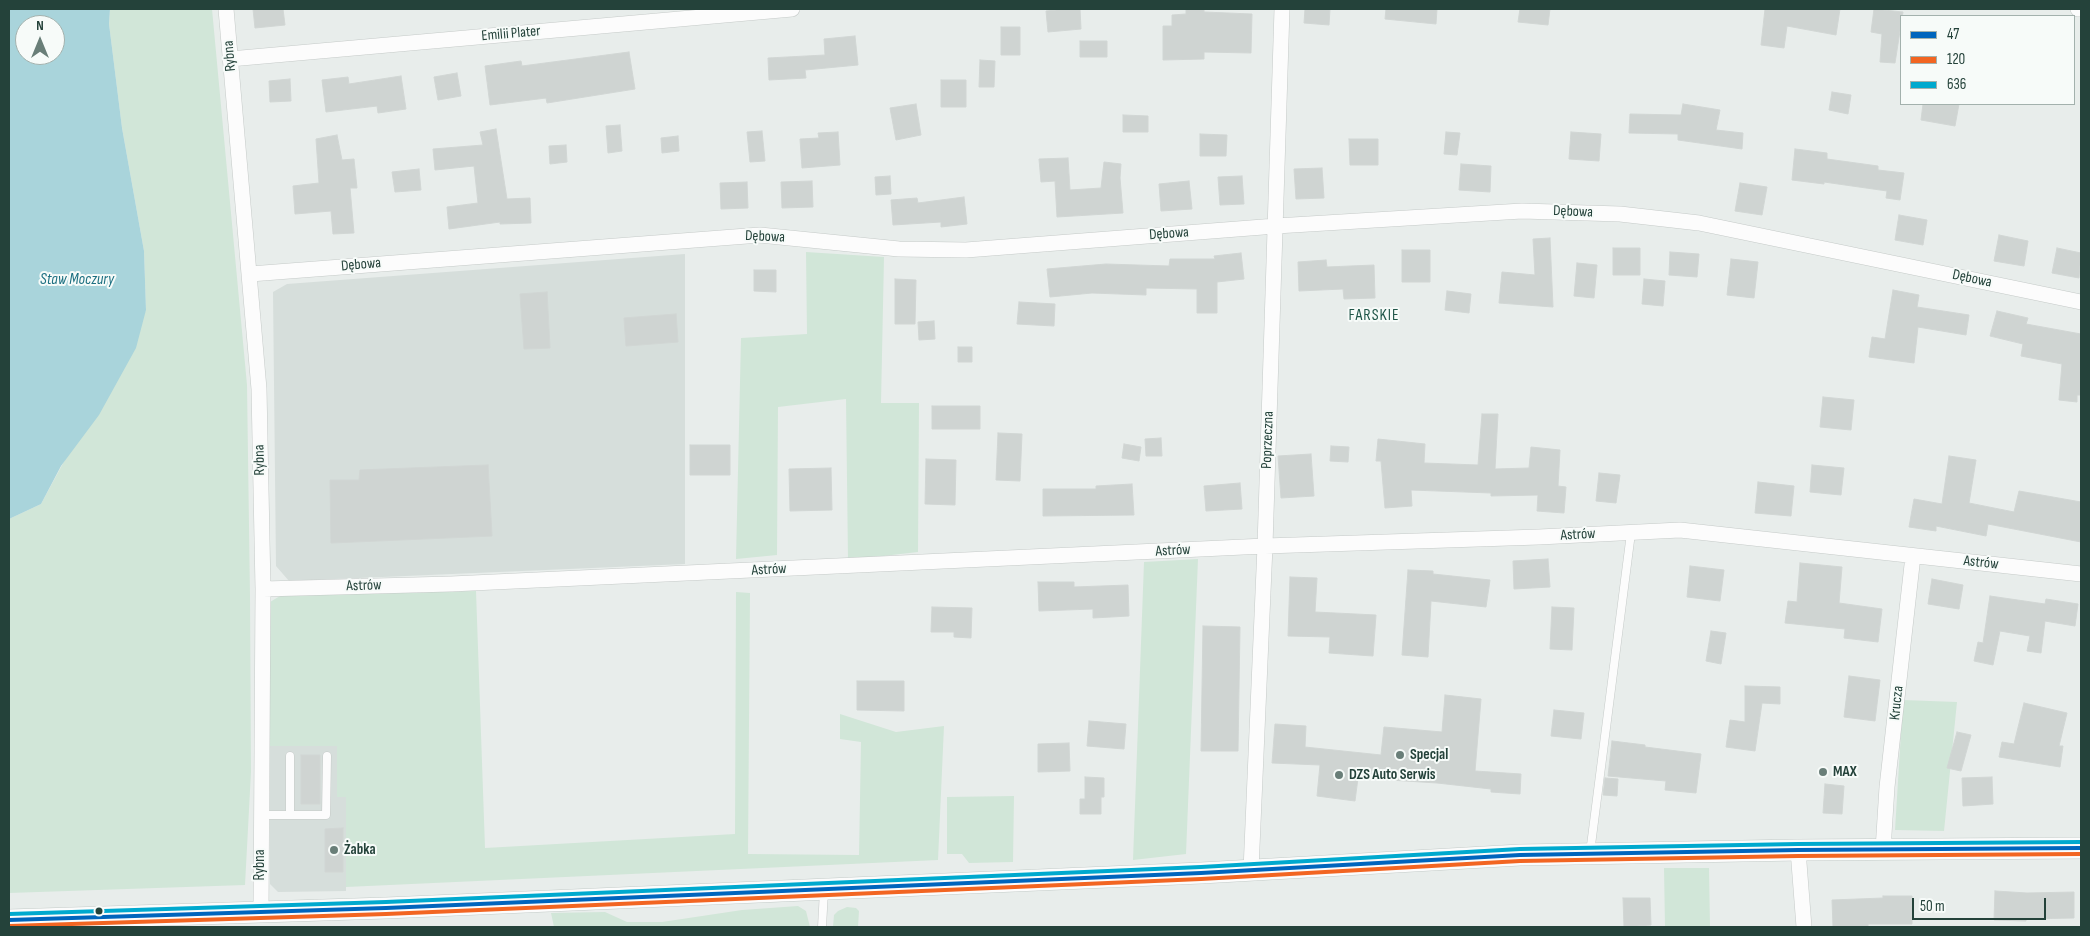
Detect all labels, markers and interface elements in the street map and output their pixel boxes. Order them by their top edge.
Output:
north arrow [15,15,65,65]
legend [1900,15,2075,105]
text: N [36,17,44,34]
street label: Emilii Plater [481,22,541,46]
text: 47 [1947,25,1959,44]
street label: Rybna [220,40,240,72]
text: 120 [1947,50,1965,69]
text: 636 [1947,75,1966,94]
street label: Dębowa [1553,202,1593,222]
street label: Dębowa [1149,224,1189,244]
street label: Dębowa [745,227,785,247]
street label: Dębowa [340,254,382,276]
street label: Dębowa [1951,266,1993,292]
water label: Staw Moczury [40,270,114,290]
district label: FARSKIE [1348,306,1400,326]
street label: Poprzeczna [1258,411,1278,469]
street label: Rybna [251,444,269,476]
street label: Astrów [1560,525,1596,545]
street label: Astrów [1155,541,1191,561]
street label: Astrów [1963,552,1999,574]
street label: Astrów [751,560,787,580]
street label: Astrów [346,576,382,596]
street label: Krucza [1886,685,1908,721]
place label: Specjal [1410,746,1448,764]
marker: Specjal [1394,749,1406,761]
place label: MAX [1833,763,1857,781]
place label: DZS Auto Serwis [1349,766,1436,784]
marker: MAX [1817,766,1829,778]
marker: DZS Auto Serwis [1333,769,1345,781]
place label: Żabka [344,841,376,859]
marker: Żabka [328,844,340,856]
street label: Rybna [251,850,269,880]
scale bar [1915,888,2049,920]
text: 50 m [1920,897,1945,916]
unlabelled marker [94,906,104,916]

